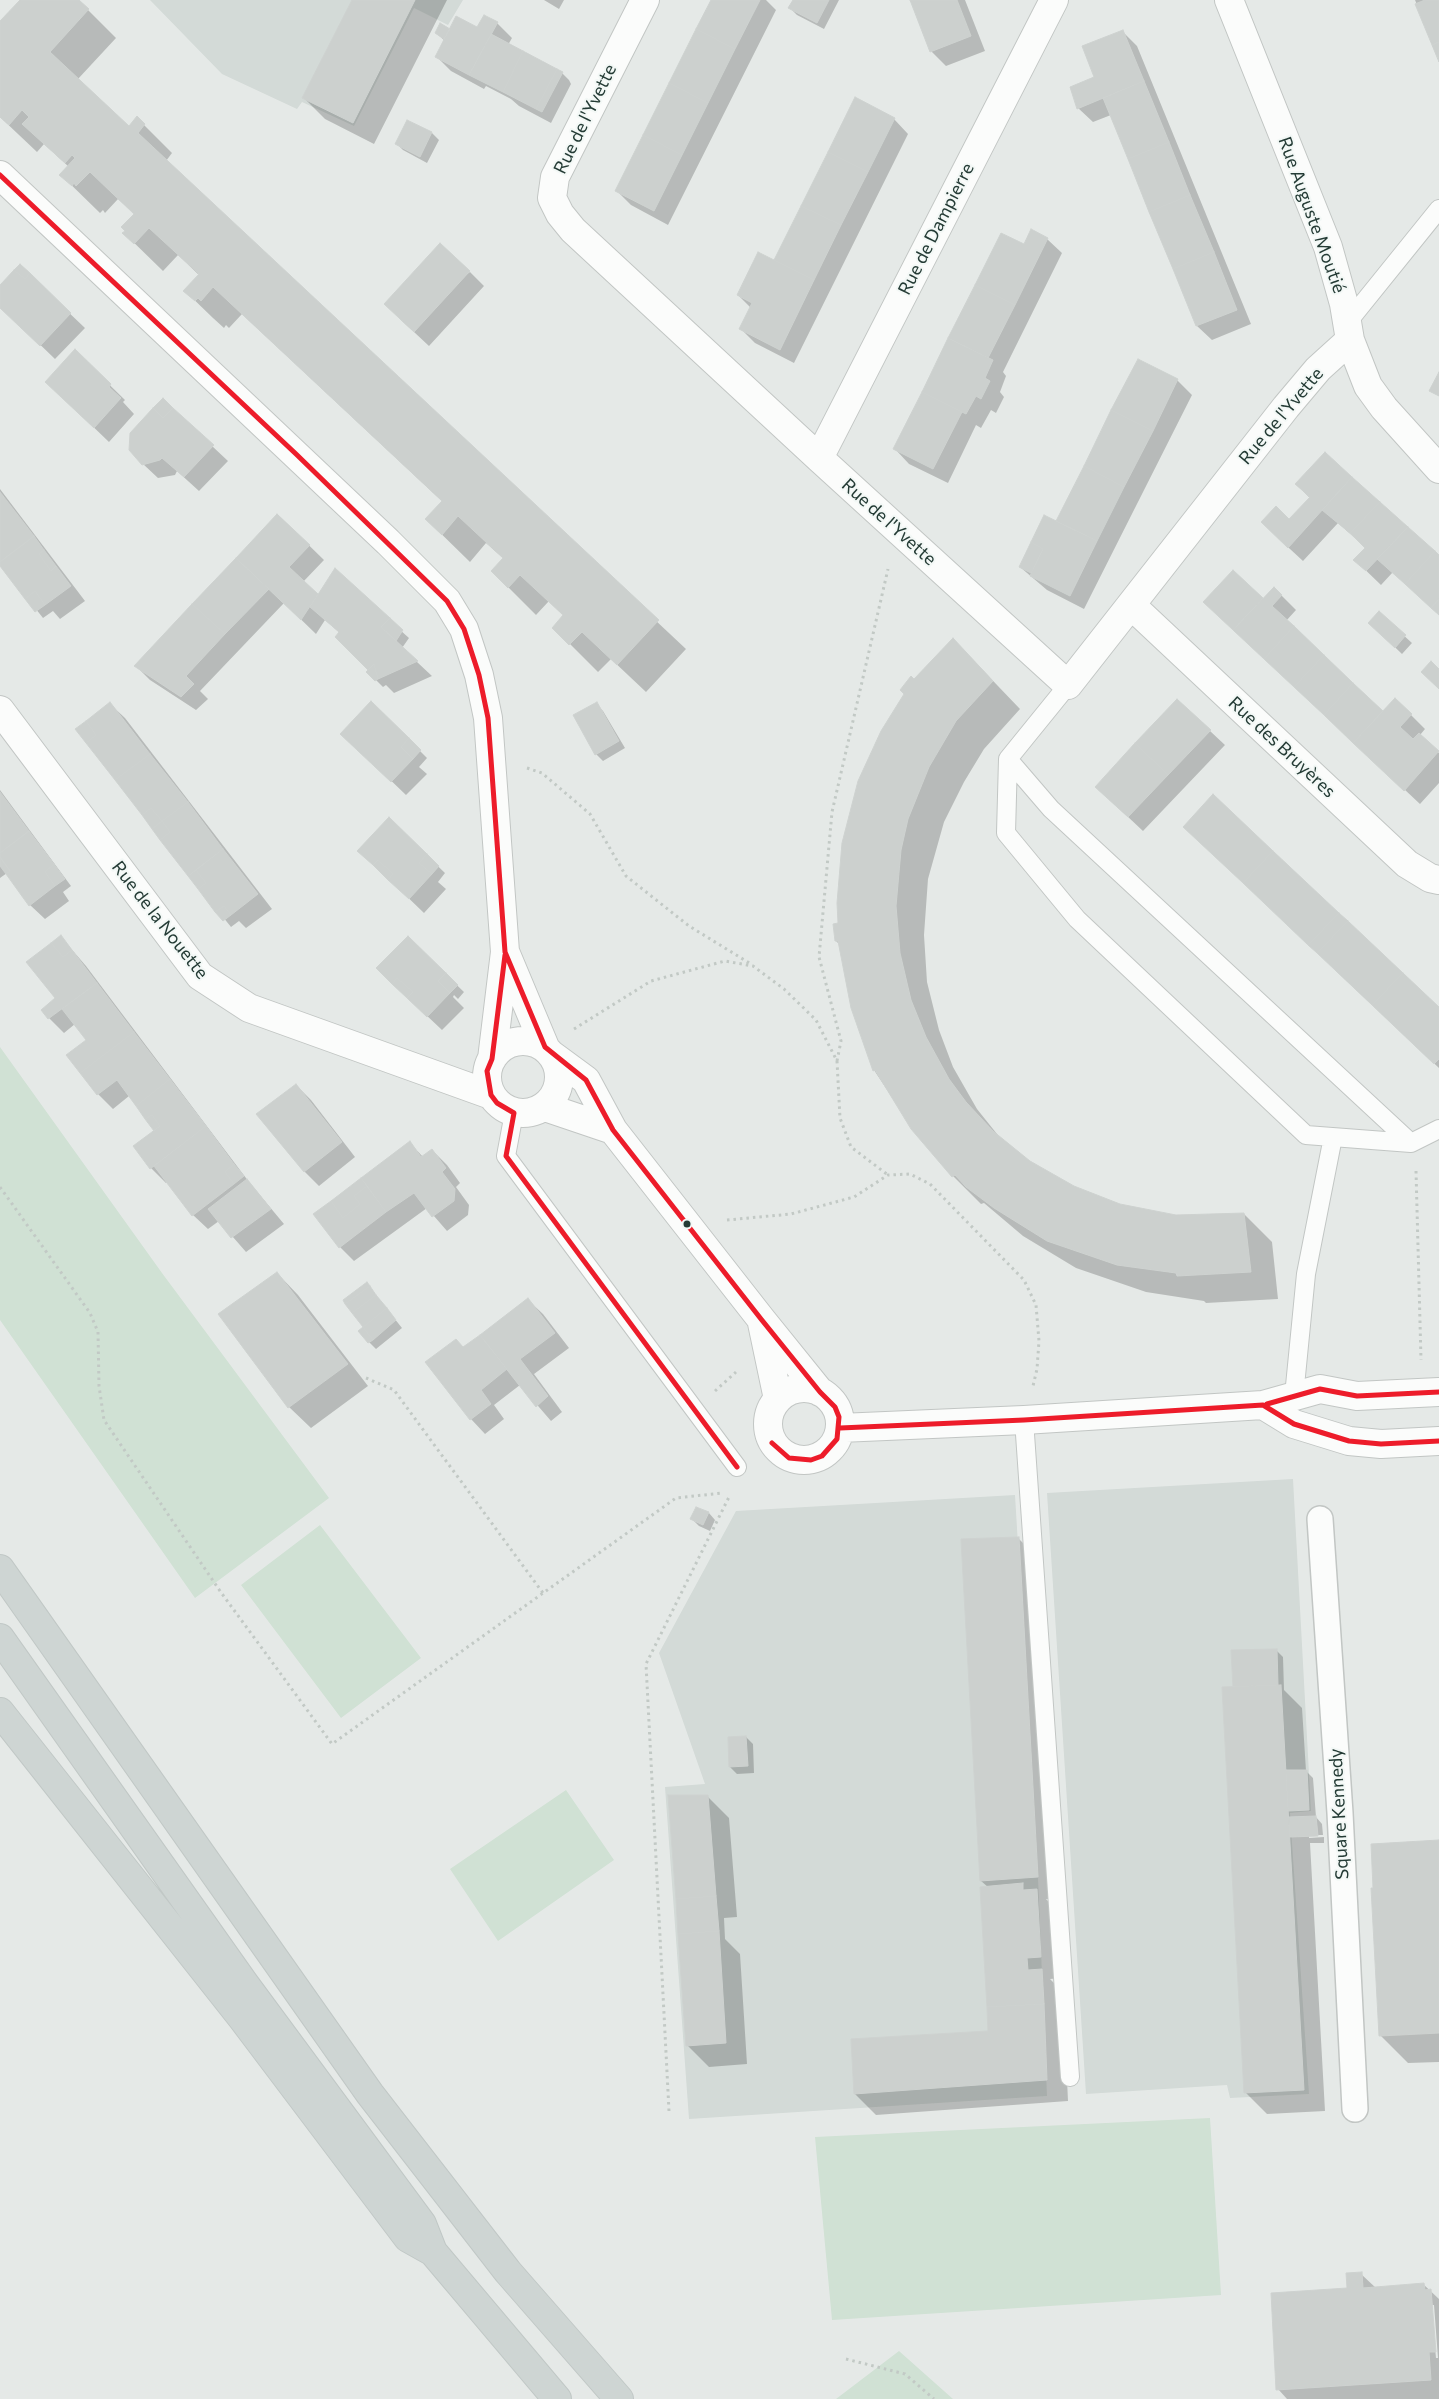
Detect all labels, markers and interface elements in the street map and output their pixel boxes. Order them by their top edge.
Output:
street label: Rue de l'Yvette [549,61,621,177]
street label: Rue Auguste Moutié [1274,134,1350,296]
street label: Rue de Dampierre [893,159,979,299]
street label: Rue de l'Yvette [1234,363,1328,469]
street label: Rue de l'Yvette [837,474,941,570]
street label: Rue des Bruyères [1224,692,1340,802]
street label: Rue de la Nouette [107,857,213,983]
unlabelled marker [682,1219,692,1229]
street label: Square Kennedy [1325,1748,1353,1880]

